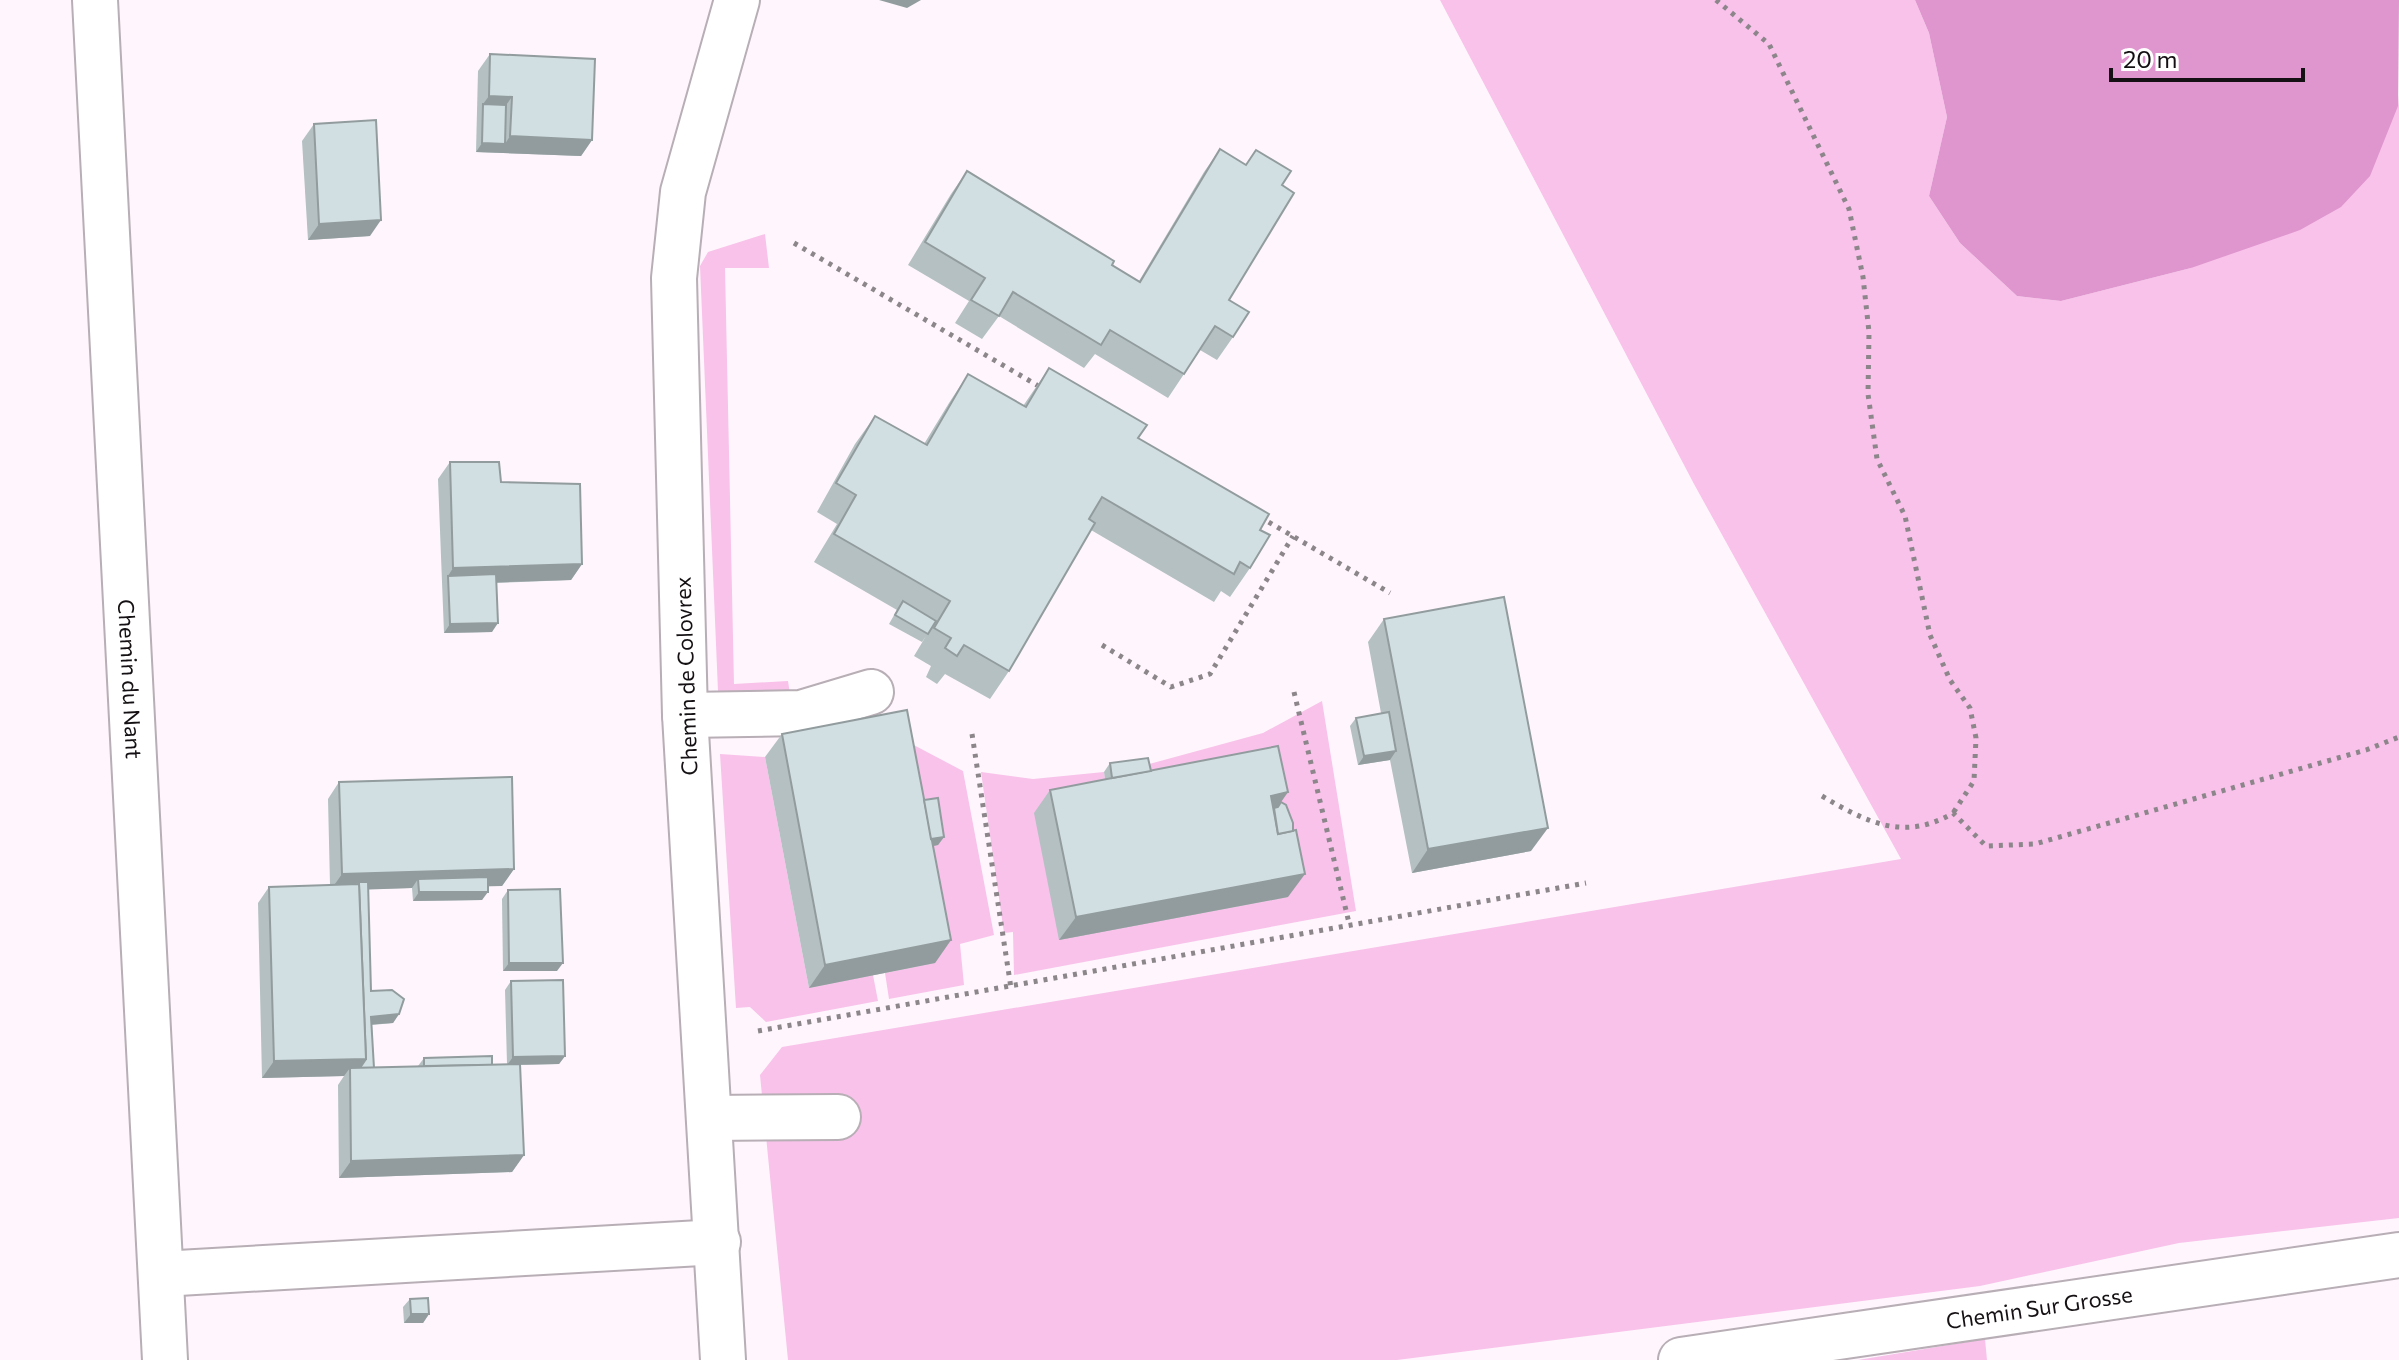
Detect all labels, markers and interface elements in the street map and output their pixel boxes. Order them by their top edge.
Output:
scale bar [2111,32,2303,82]
text: 20 m [2123,44,2177,73]
street label: Chemin de Colovrex [669,576,702,776]
street label: Chemin du Nant [113,599,148,760]
street label: Chemin Sur Grosse [1944,1280,2134,1334]

